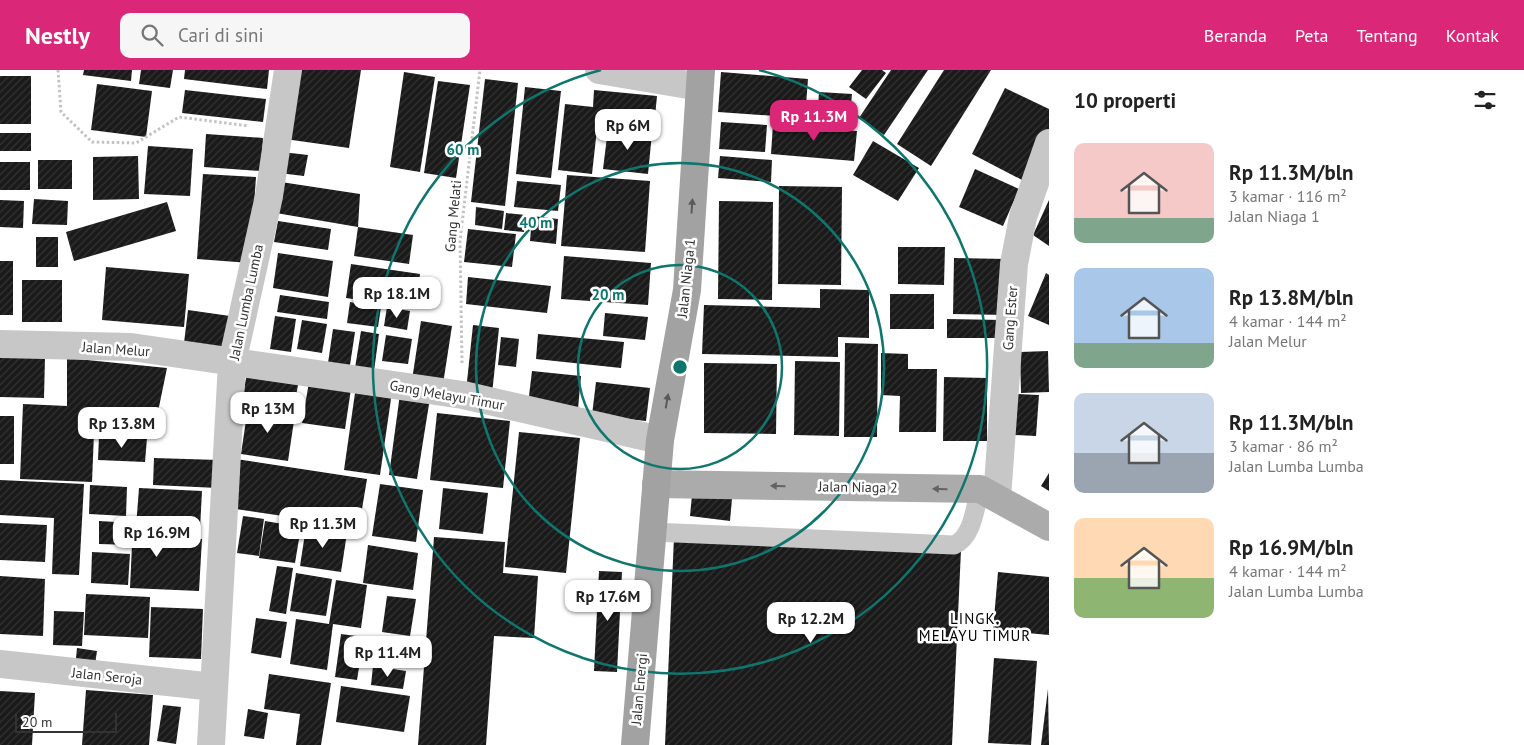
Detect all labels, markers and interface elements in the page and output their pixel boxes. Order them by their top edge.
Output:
search box [120,13,470,58]
text: Nestly [25,20,90,51]
icon: search [138,21,166,49]
text: Cari di sini [178,23,264,47]
text: Beranda [1204,24,1267,47]
text: Peta [1295,24,1329,47]
text: Tentang [1357,24,1418,47]
text: Kontak [1446,24,1499,47]
icon: filters [1471,86,1499,114]
text: 10 properti [1074,87,1176,114]
pin: Rp 11.3M [762,100,866,142]
text: Rp 11.3M [781,106,847,126]
pin: Rp 6M [593,108,663,151]
text: Rp 6M [606,115,650,135]
text: 60 m [447,140,479,159]
text: Rp 11.3M/bln [1229,159,1353,186]
icon: home [1114,163,1174,223]
street label: Gang Melati [441,179,465,253]
text: 3 kamar · 116 m² [1229,186,1347,206]
one-way arrow [689,197,697,213]
text: Jalan Niaga 1 [1229,206,1320,226]
text: 40 m [520,213,552,232]
street label: Jalan Niaga 1 [673,238,699,319]
street label: Jalan Lumba Lumba [225,242,267,363]
pin: Rp 18.1M [345,276,449,319]
text: Rp 18.1M [364,283,430,303]
text: Rp 13.8M/bln [1229,284,1353,311]
text: 20 m [592,285,624,304]
street label: Gang Ester [999,285,1021,351]
icon: home [1114,288,1174,348]
text: 4 kamar · 144 m² [1229,311,1347,331]
text: Jalan Melur [1229,331,1307,351]
street label: Jalan Melur [80,338,151,360]
centre of rings [671,358,689,376]
street label: Gang Melayu Timur [388,376,506,414]
pin: Rp 13M [227,392,309,434]
one-way arrow [664,393,672,409]
text: Rp 13M [241,398,295,418]
pin: Rp 13.8M [70,406,174,449]
text: Rp 11.3M/bln [1229,409,1353,436]
text: Rp 13.8M [89,413,155,433]
icon: home [1114,413,1174,473]
text: 3 kamar · 86 m² [1229,436,1338,456]
text: Jalan Lumba Lumba [1229,456,1364,476]
street label: Jalan Niaga 2 [817,477,898,497]
one-way arrow [769,482,785,490]
one-way arrow [932,484,948,492]
pin: Rp 11.3M [271,506,375,549]
text: Rp 11.3M [290,513,356,533]
pin: Rp 16.9M [105,516,209,558]
text: Rp 16.9M [124,522,190,542]
text: Rp 16.9M/bln [1229,534,1353,561]
icon: home [1114,538,1174,598]
text: 4 kamar · 144 m² [1229,561,1347,581]
pin: Rp 17.6M [556,580,660,622]
text: Jalan Lumba Lumba [1229,581,1364,601]
text: Rp 17.6M [576,586,640,606]
pin: Rp 12.2M [759,602,863,644]
text: Rp 12.2M [778,608,844,628]
district label: LINGK. MELAYU TIMUR [919,609,1031,645]
pin: Rp 11.4M [336,636,440,678]
text: Rp 11.4M [355,642,421,662]
street label: Jalan Energi [627,652,651,727]
street label: Jalan Seroja [70,663,143,689]
scale bar [15,710,118,733]
text: 20 m [22,713,52,731]

